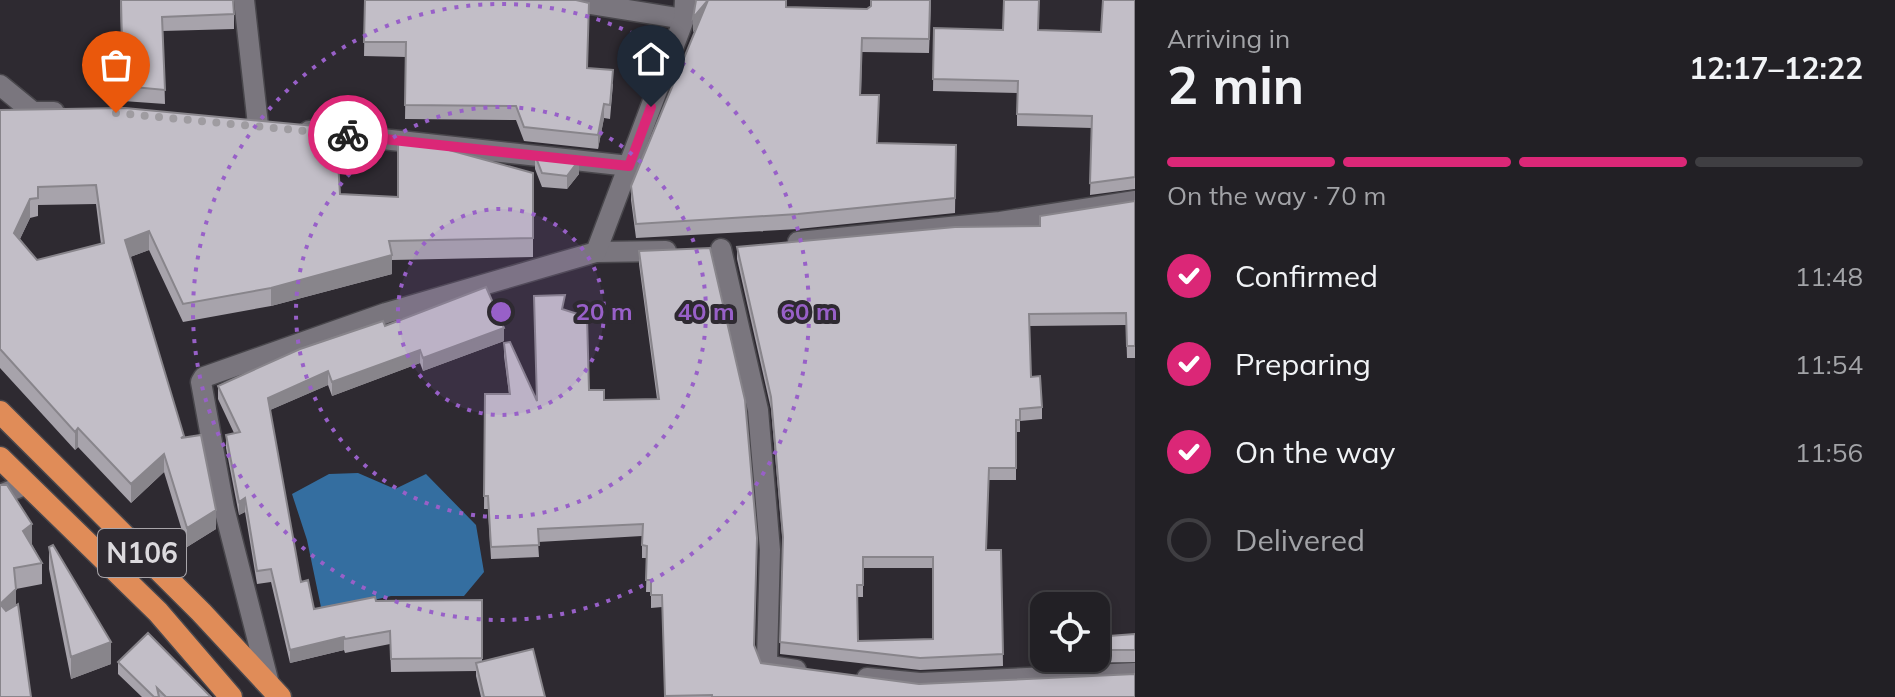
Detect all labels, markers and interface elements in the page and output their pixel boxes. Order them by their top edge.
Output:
text: Arriving in [1167,22,1290,55]
pin [617,25,685,107]
pin [82,31,150,113]
icon: home [629,37,673,81]
icon: bag [94,43,138,87]
text: 12:17–12:22 [1689,49,1863,87]
text: 2 min [1167,52,1304,117]
courier [308,95,388,175]
icon: bike [326,113,370,157]
text: On the way · 70 m [1167,179,1386,212]
icon: check [1167,254,1211,298]
text: Confirmed [1235,257,1378,295]
text: 11:48 [1795,260,1863,293]
text: 20 m [576,296,632,326]
text: 40 m [678,296,734,326]
text: 60 m [781,296,837,326]
centre of rings [487,298,515,326]
icon: check [1167,342,1211,386]
text: Preparing [1235,345,1371,383]
text: 11:54 [1795,348,1863,381]
icon: check [1167,430,1211,474]
text: On the way [1235,433,1395,471]
text: 11:56 [1795,436,1863,469]
text: Delivered [1235,521,1365,559]
road number: N106 [98,529,186,577]
map controls [1030,592,1110,672]
button: locate [1030,592,1110,672]

